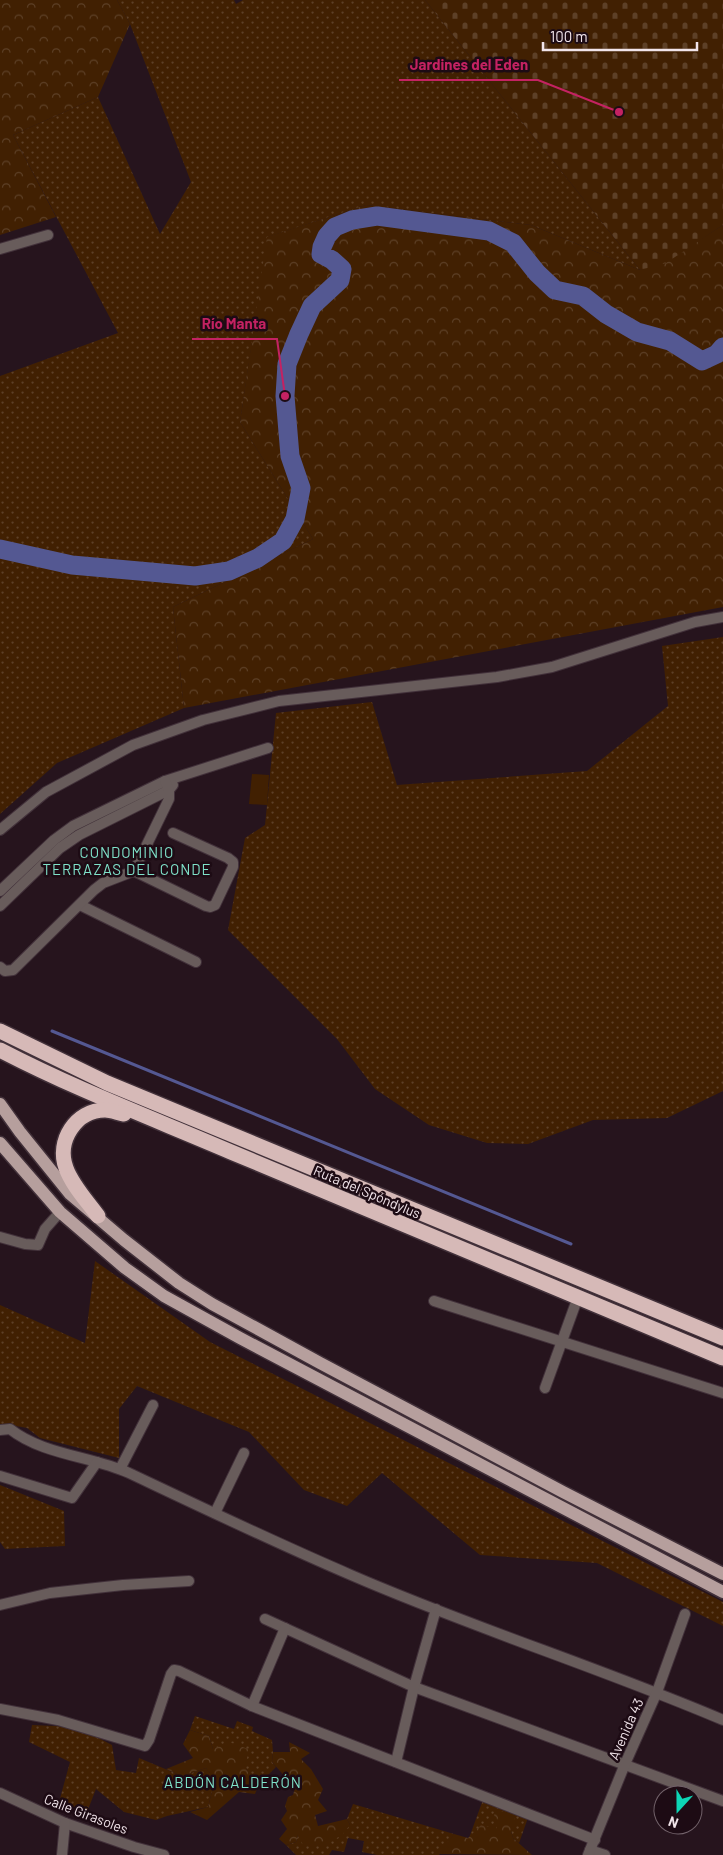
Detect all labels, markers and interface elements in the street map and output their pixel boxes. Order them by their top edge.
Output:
scale bar [543,20,697,52]
text: 100 m [550,27,588,45]
callout: Jardines del Eden [399,50,538,80]
text: Jardines del Eden [410,55,528,73]
callout: Río Manta [192,309,277,339]
text: Río Manta [202,314,266,332]
district label: CONDOMINIO TERRAZAS DEL CONDE [42,843,212,878]
street label: Ruta del Spóndylus [311,1161,423,1222]
street label: Avenida 43 [604,1695,647,1762]
district label: ABDÓN CALDERÓN [164,1773,302,1791]
north arrow [653,1785,703,1835]
street label: Calle Girasoles [42,1790,131,1837]
text: N [666,1813,681,1832]

